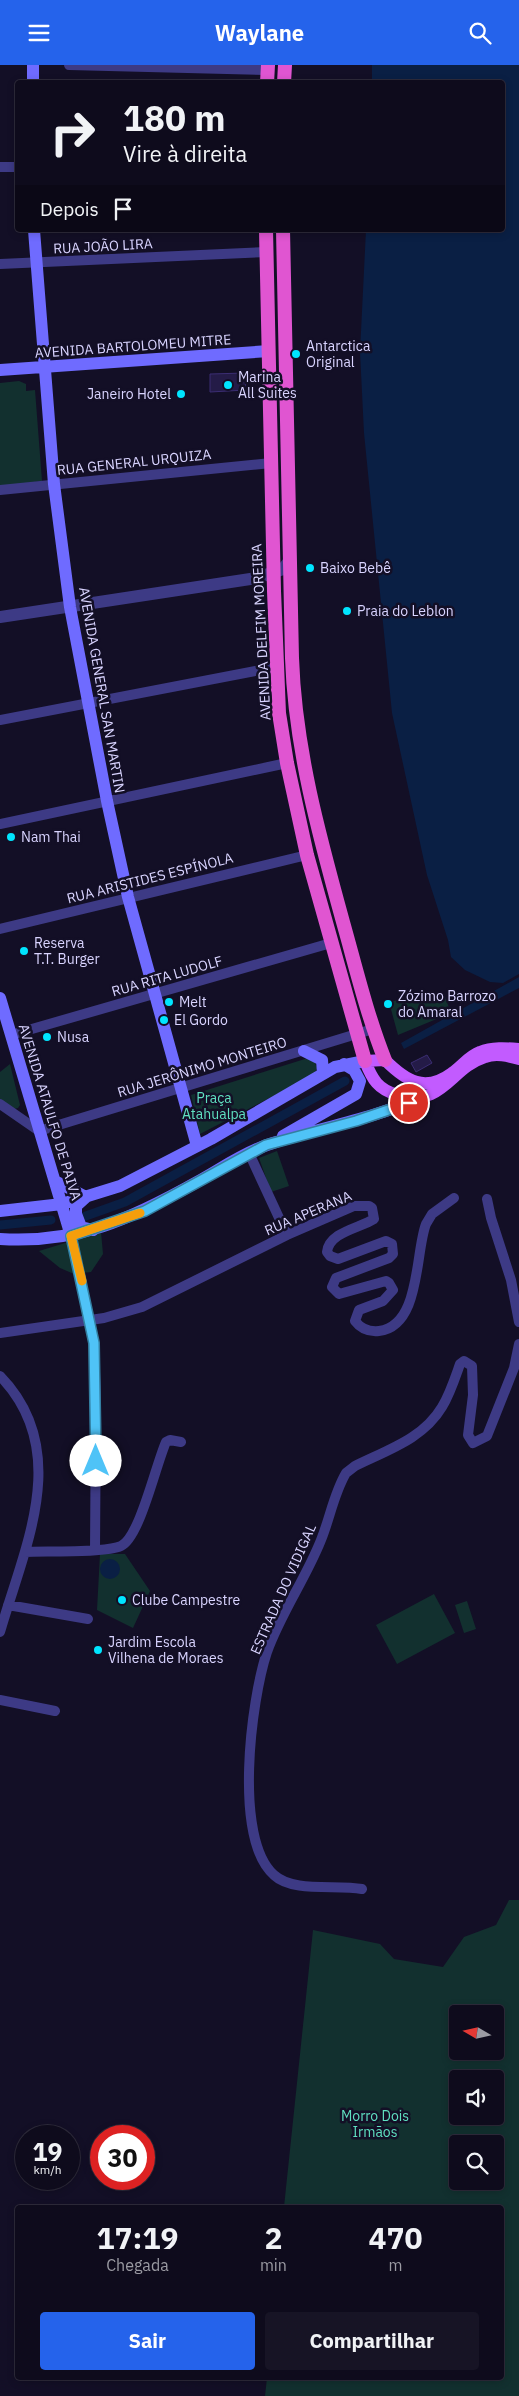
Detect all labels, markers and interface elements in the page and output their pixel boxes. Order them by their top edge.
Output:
text: Waylane [215,18,304,47]
icon: menu [25,19,53,47]
icon: search [466,19,494,47]
text: 180 m [123,95,226,141]
icon: right [40,100,105,165]
text: Vire à direita [123,139,247,168]
icon: arrive [109,195,137,223]
text: Depois [40,197,99,221]
street label: RUA JOÃO LIRA [53,234,153,258]
street label: AVENIDA BARTOLOMEU MITRE [34,330,232,362]
place label: Antarctica Original [306,337,371,371]
marker: Antarctica Original [290,348,302,360]
place label: Marina All Suites [238,368,297,402]
marker: Marina All Suites [222,379,234,391]
place label: Janeiro Hotel [87,385,171,403]
marker: Janeiro Hotel [175,388,187,400]
street label: RUA GENERAL URQUIZA [56,445,212,479]
street label: AVENIDA DELFIM MOREIRA [247,543,275,721]
place label: Baixo Bebê [320,559,391,577]
marker: Baixo Bebê [304,562,316,574]
street label: AVENIDA GENERAL SAN MARTIN [75,586,129,794]
place label: Praia do Leblon [357,602,454,620]
marker: Praia do Leblon [341,605,353,617]
place label: Nam Thai [21,828,81,846]
marker: Nam Thai [5,831,17,843]
street label: RUA ARISTIDES ESPÍNOLA [65,848,235,907]
place label: Reserva T.T. Burger [34,934,100,968]
marker: Reserva T.T. Burger [18,945,30,957]
street label: RUA RITA LUDOLF [109,952,225,1000]
place label: Zózimo Barrozo do Amaral [398,987,496,1021]
place label: Melt [179,993,207,1011]
marker: Melt [163,996,175,1008]
marker: Zózimo Barrozo do Amaral [382,998,394,1010]
place label: El Gordo [174,1011,228,1029]
marker: El Gordo [158,1014,170,1026]
street label: AVENIDA ATAULFO DE PAIVA [15,1022,85,1202]
place label: Nusa [57,1028,90,1046]
marker: Nusa [41,1031,53,1043]
street label: RUA JERÔNIMO MONTEIRO [115,1032,289,1101]
pin [388,1082,430,1124]
park label: Praça Atahualpa [182,1089,247,1123]
icon: arrive [395,1089,423,1117]
street label: RUA APERANA [262,1187,354,1239]
position arrow [69,1434,121,1486]
street label: ESTRADA DO VIDIGAL [246,1521,320,1657]
place label: Clube Campestre [132,1591,240,1609]
marker: Clube Campestre [116,1594,128,1606]
place label: Jardim Escola Vilhena de Moraes [108,1633,224,1667]
marker: Jardim Escola Vilhena de Moraes [92,1644,104,1656]
north arrow [449,2005,504,2060]
map controls [449,2005,504,2190]
button: sound [449,2070,504,2125]
park label: Morro Dois Irmãos [341,2107,409,2141]
speed limit sign: 30 [90,2125,155,2190]
text: 19 [32,2135,63,2168]
button: search [449,2135,504,2190]
text: km/h [33,2162,62,2177]
text: 17:19 [97,2218,178,2257]
text: 2 [264,2218,282,2257]
text: 470 [368,2218,422,2257]
text: Chegada [106,2255,169,2275]
text: min [260,2255,287,2275]
text: m [388,2255,402,2275]
button: Sair [40,2312,255,2370]
button: Compartilhar [265,2312,479,2370]

